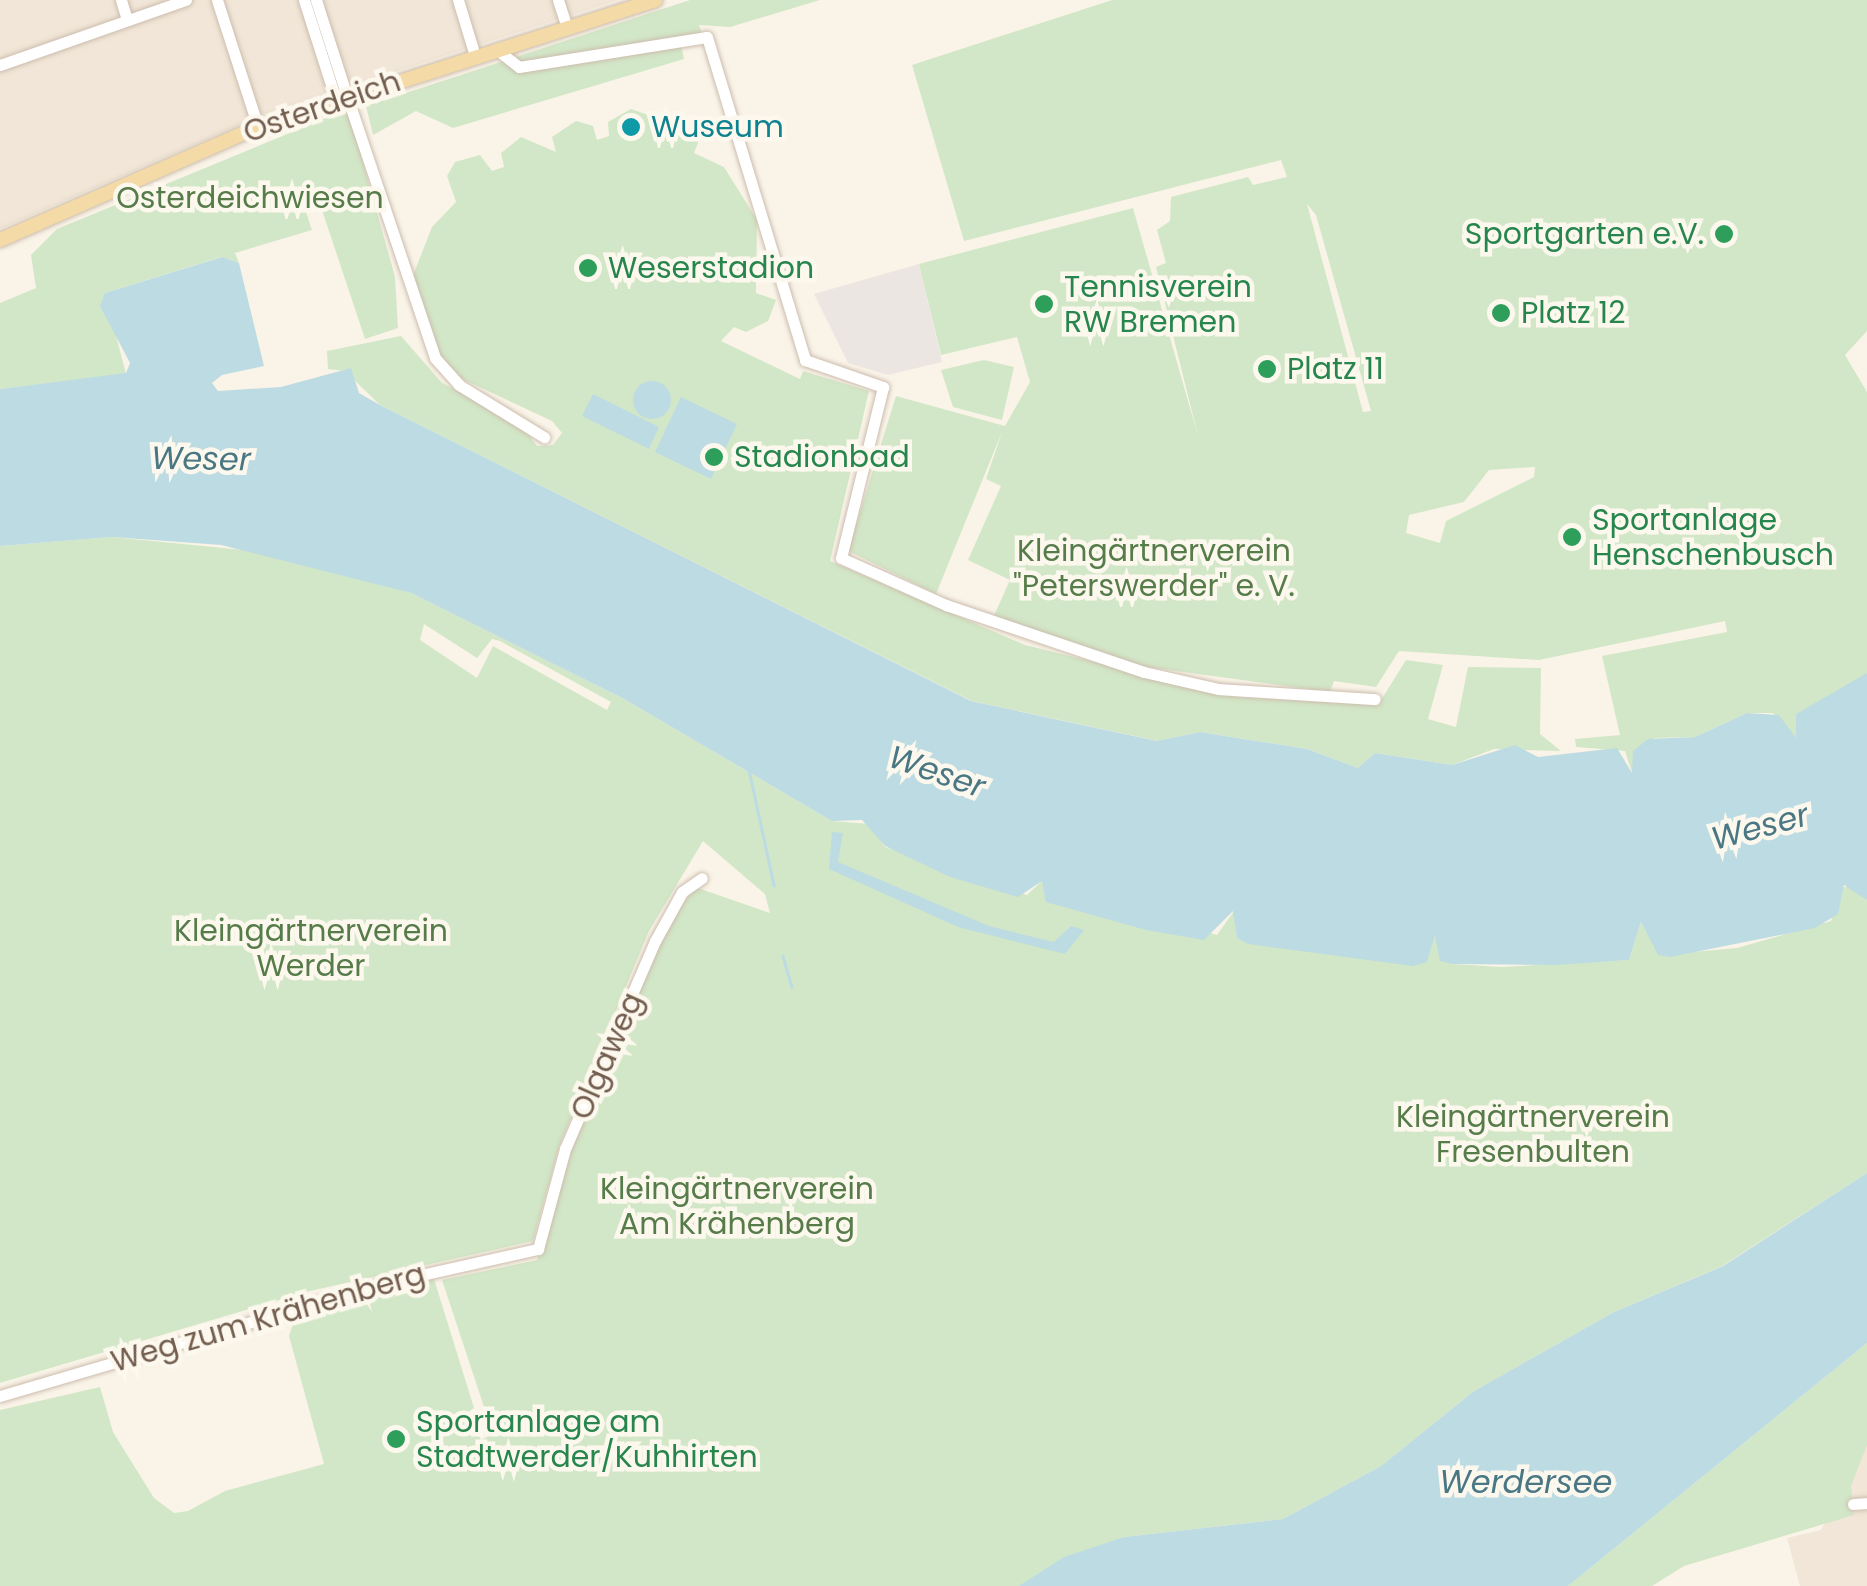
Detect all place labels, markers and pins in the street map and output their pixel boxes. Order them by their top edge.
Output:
place label: Wuseum [651,109,784,145]
marker: Wuseum [620,116,642,138]
place label: Sportgarten e.V. [1465,216,1704,252]
marker: Sportgarten e.V. [1713,223,1735,245]
place label: Weserstadion [608,250,814,286]
marker: Weserstadion [577,257,599,279]
place label: Tennisverein RW Bremen [1064,269,1252,340]
marker: Tennisverein RW Bremen [1033,293,1055,315]
place label: Platz 12 [1521,295,1625,331]
marker: Platz 12 [1490,302,1512,324]
place label: Platz 11 [1287,351,1384,387]
marker: Platz 11 [1256,358,1278,380]
place label: Stadionbad [734,439,910,475]
marker: Stadionbad [703,446,725,468]
place label: Sportanlage Henschenbusch [1592,502,1834,572]
marker: Sportanlage Henschenbusch [1561,526,1583,548]
place label: Sportanlage am Stadtwerder/Kuhhirten [416,1404,758,1474]
marker: Sportanlage am Stadtwerder/Kuhhirten [385,1428,407,1450]

